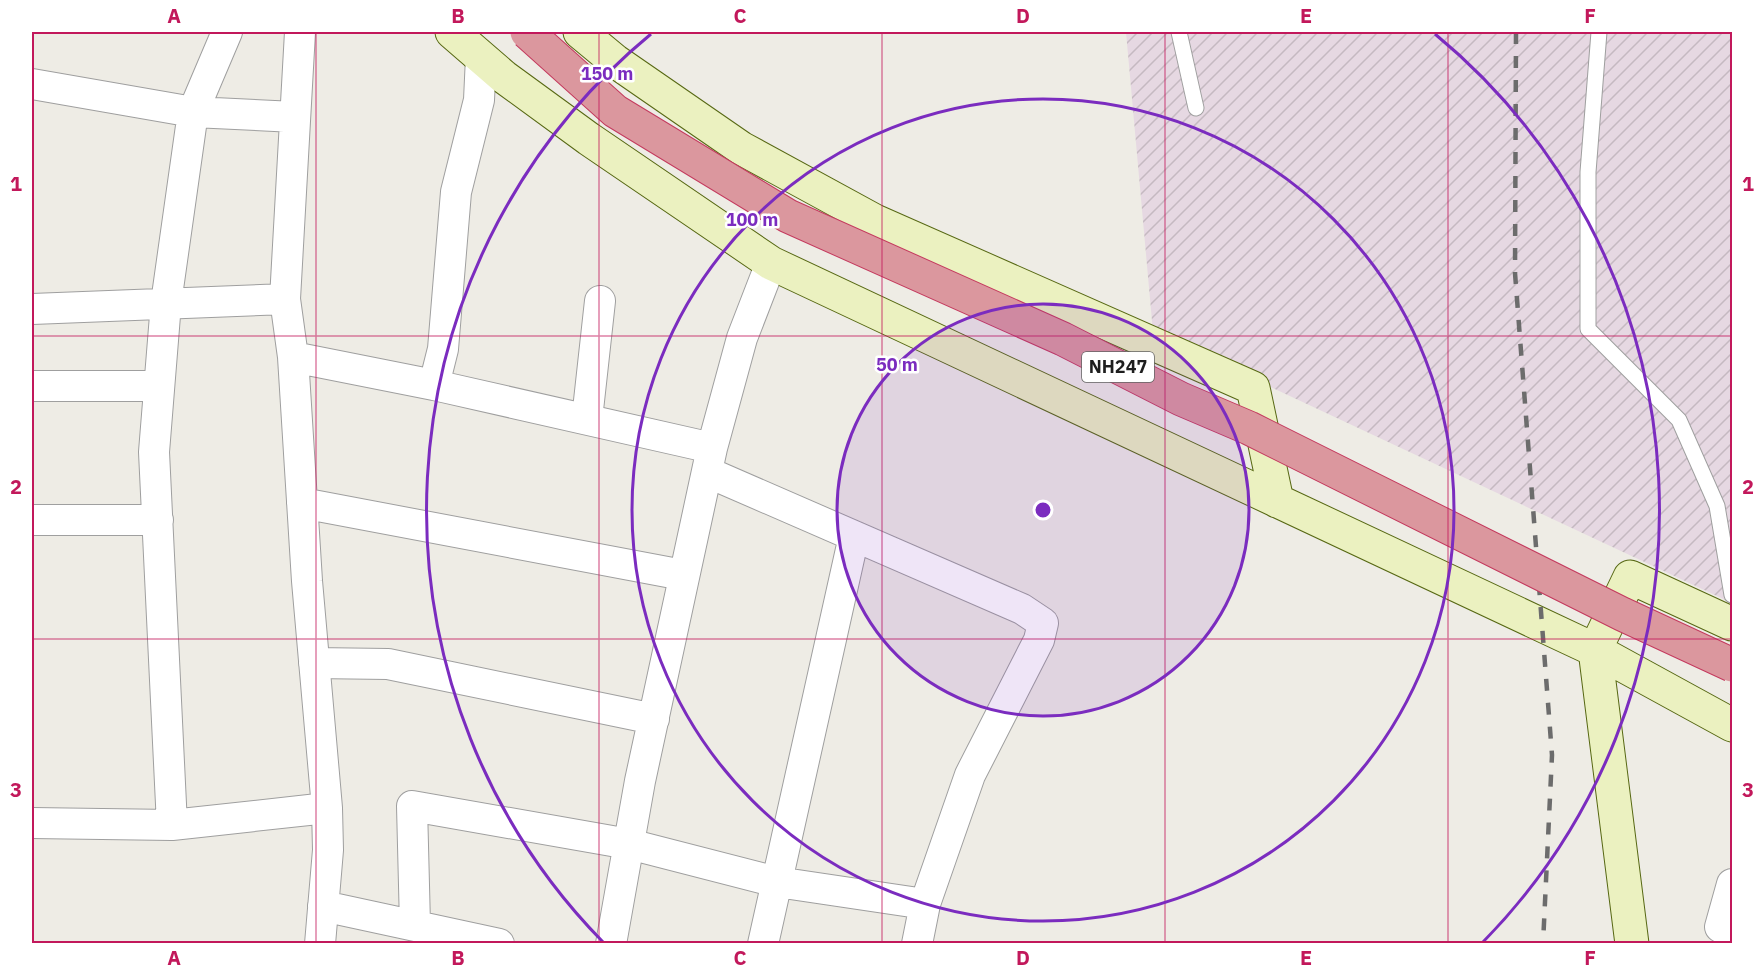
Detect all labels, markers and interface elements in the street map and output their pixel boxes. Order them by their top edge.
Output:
text: A [167,2,181,29]
text: B [451,2,465,29]
text: C [733,2,747,29]
text: D [1016,2,1030,29]
text: E [1300,2,1312,29]
text: F [1584,2,1596,29]
text: 150 m [581,62,633,85]
text: 1 [10,170,22,197]
text: 1 [1742,170,1754,197]
text: 100 m [726,208,778,231]
road number: NH247 [1082,352,1154,382]
text: 50 m [876,353,918,376]
text: 2 [10,473,22,500]
text: 2 [1742,473,1754,500]
centre of rings [1033,500,1053,520]
text: 3 [10,776,22,803]
text: 3 [1742,776,1754,803]
text: A [167,944,181,971]
text: B [451,944,465,971]
text: C [733,944,747,971]
text: D [1016,944,1030,971]
text: E [1300,944,1312,971]
text: F [1584,944,1596,971]

